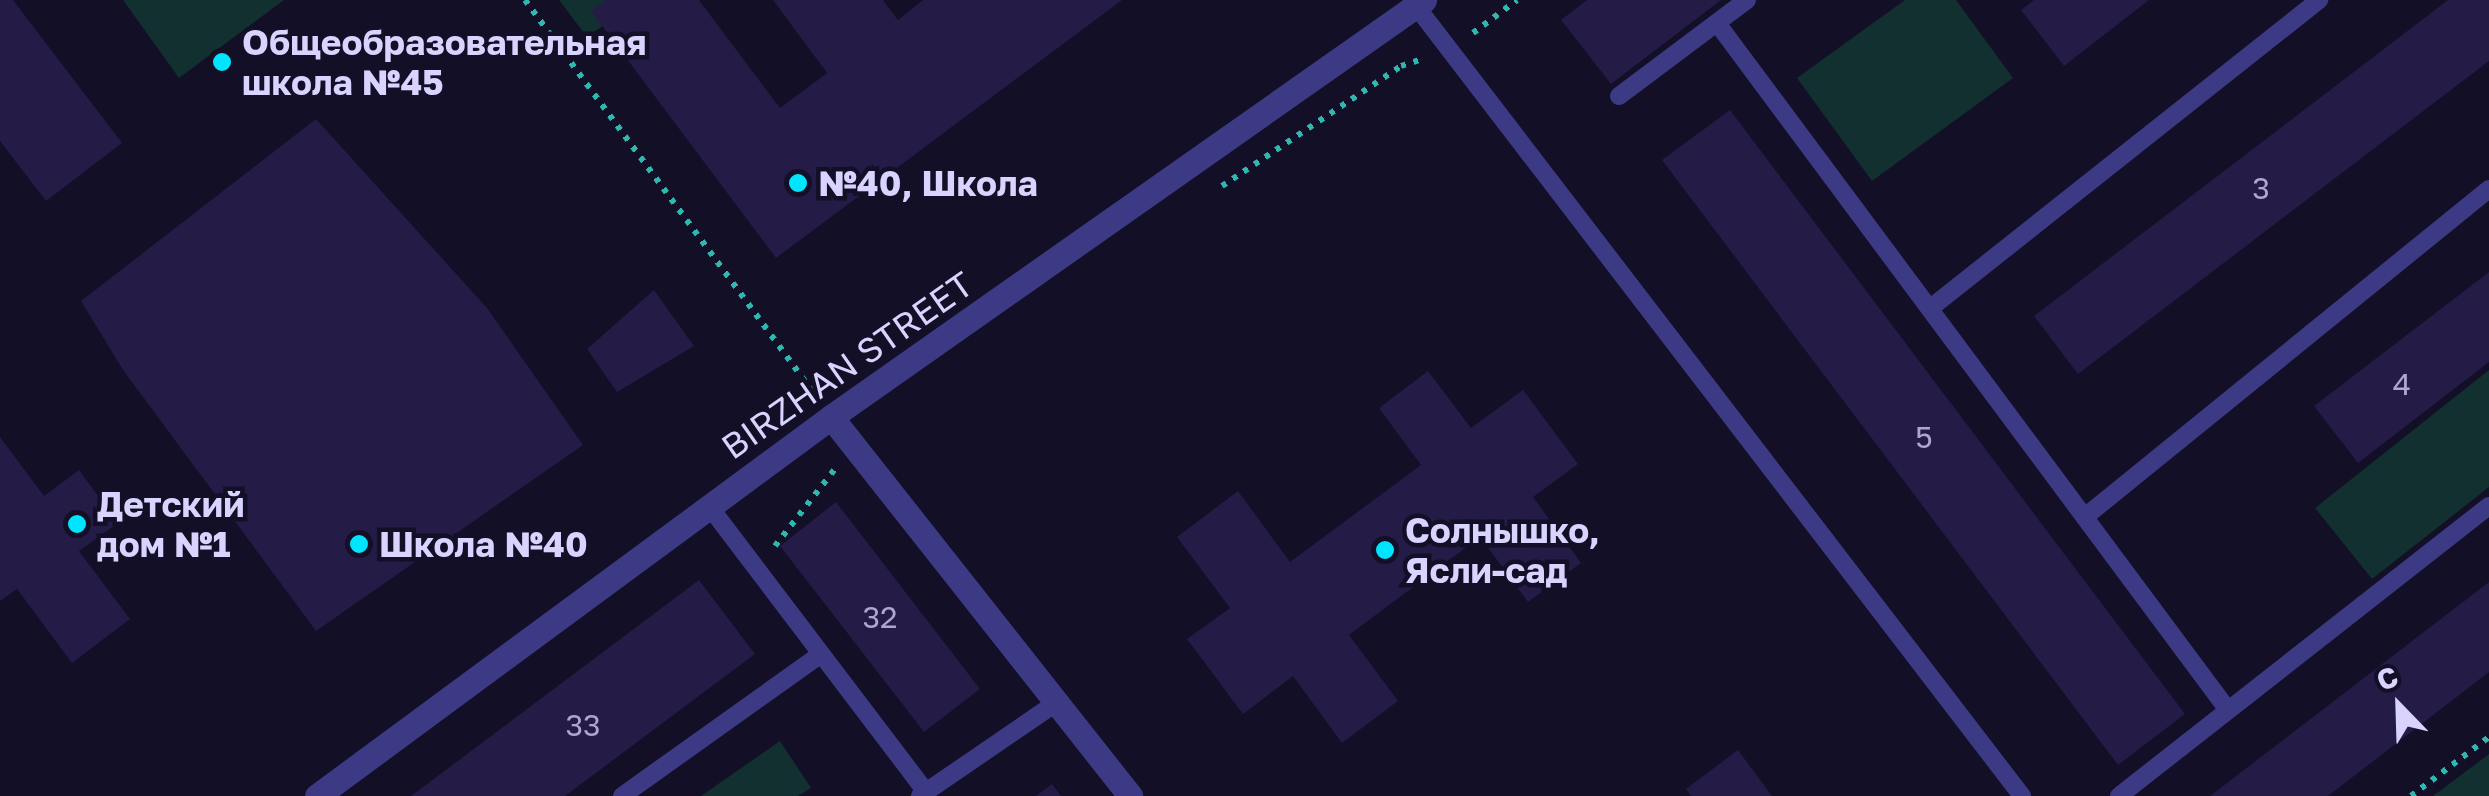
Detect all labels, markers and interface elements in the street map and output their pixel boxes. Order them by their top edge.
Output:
place label: Общеобразовательная школа №45 [242,21,646,103]
marker: Общеобразовательная школа №45 [211,51,233,73]
place label: №40, Школа [818,162,1038,204]
house number: 3 [2252,170,2270,206]
marker: №40, Школа [787,172,809,194]
street label: BIRZHAN STREET [713,263,981,467]
house number: 4 [2393,366,2411,402]
house number: 5 [1915,419,1933,455]
place label: Детский дом №1 [97,483,245,565]
place label: Солнышко, Ясли-сад [1405,509,1600,591]
marker: Детский дом №1 [66,513,88,535]
place label: Школа №40 [379,523,588,565]
marker: Школа №40 [348,533,370,555]
marker: Солнышко, Ясли-сад [1374,539,1396,561]
house number: 32 [863,599,897,635]
north arrow [2349,656,2449,756]
text: С [2371,659,2403,697]
house number: 33 [565,707,601,743]

